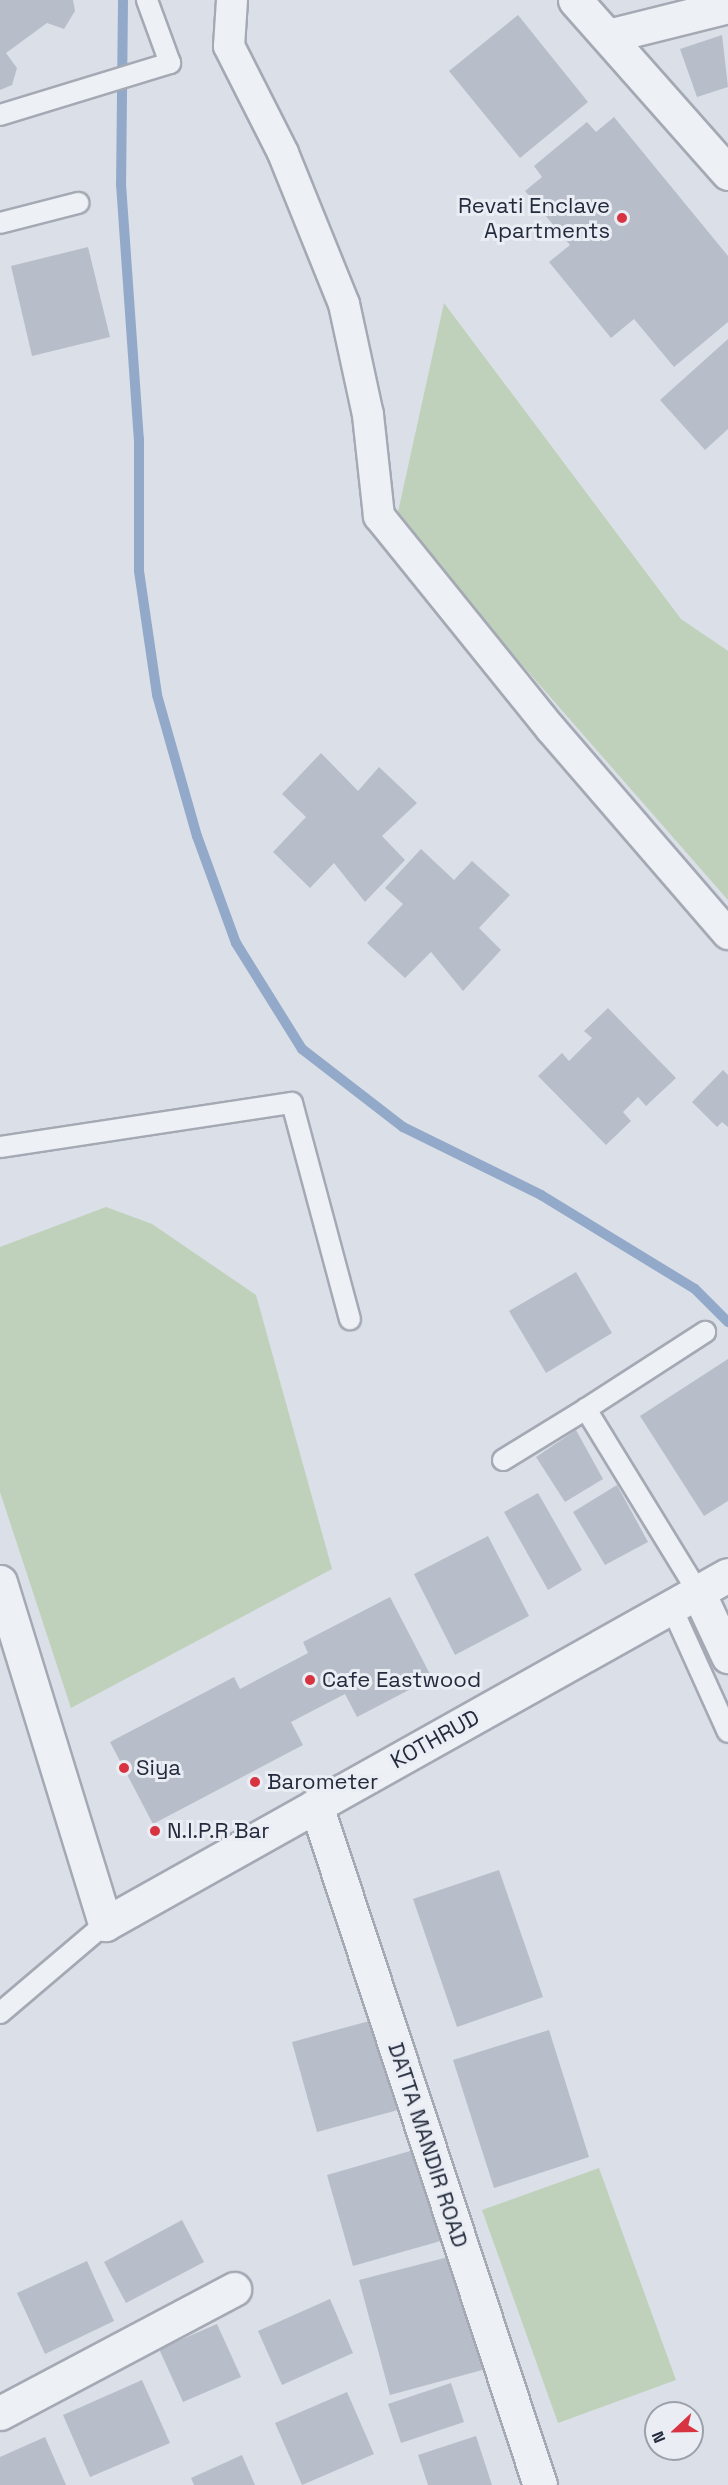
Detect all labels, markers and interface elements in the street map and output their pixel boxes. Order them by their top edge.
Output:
place label: Revati Enclave Apartments [458,192,610,243]
marker: Revati Enclave Apartments [615,211,629,225]
place label: Cafe Eastwood [322,1667,481,1693]
marker: Cafe Eastwood [303,1673,317,1687]
street label: KOTHRUD [386,1704,484,1774]
place label: Siya [136,1755,181,1781]
marker: Siya [117,1761,131,1775]
place label: Barometer [267,1769,378,1795]
marker: Barometer [248,1775,262,1789]
place label: N.I.P.R Bar [167,1818,270,1844]
marker: N.I.P.R Bar [148,1824,162,1838]
street label: DATTA MANDIR ROAD [382,2039,474,2251]
north arrow [644,2401,704,2461]
text: N [647,2428,670,2446]

